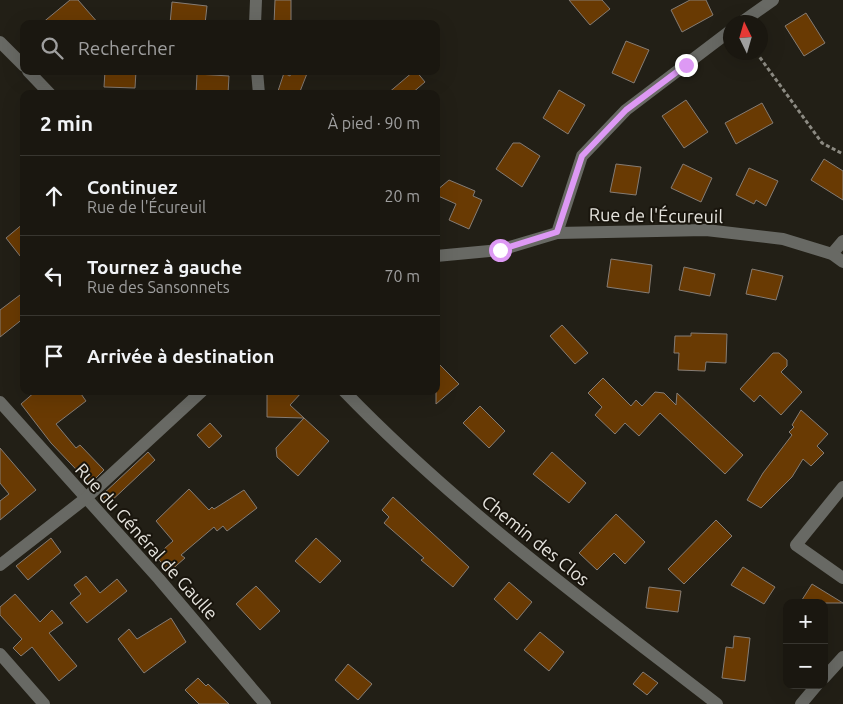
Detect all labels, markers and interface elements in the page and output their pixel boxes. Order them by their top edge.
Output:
north arrow [723,15,768,60]
search box [20,20,440,75]
icon: search [38,34,66,62]
text: Rechercher [78,37,175,59]
route end [675,54,698,77]
text: 2 min [40,111,93,135]
text: À pied · 90 m [328,114,420,132]
text: Continuez [87,176,177,198]
icon: ahead [40,182,68,210]
text: 20 m [384,187,420,205]
text: Rue de l'Écureuil [87,198,206,216]
street label: Rue de l'Écureuil [589,203,723,226]
route start [489,239,512,262]
text: Tournez à gauche [87,256,242,278]
icon: left [40,262,68,290]
text: 70 m [384,267,420,285]
text: Rue des Sansonnets [87,278,230,296]
icon: arrive [40,342,68,370]
text: Arrivée à destination [87,345,274,367]
street label: Rue du Général de Gaulle [72,459,222,623]
street label: Chemin des Clos [478,491,594,589]
map controls [783,599,828,689]
button: + [783,599,828,644]
button: − [783,644,828,689]

